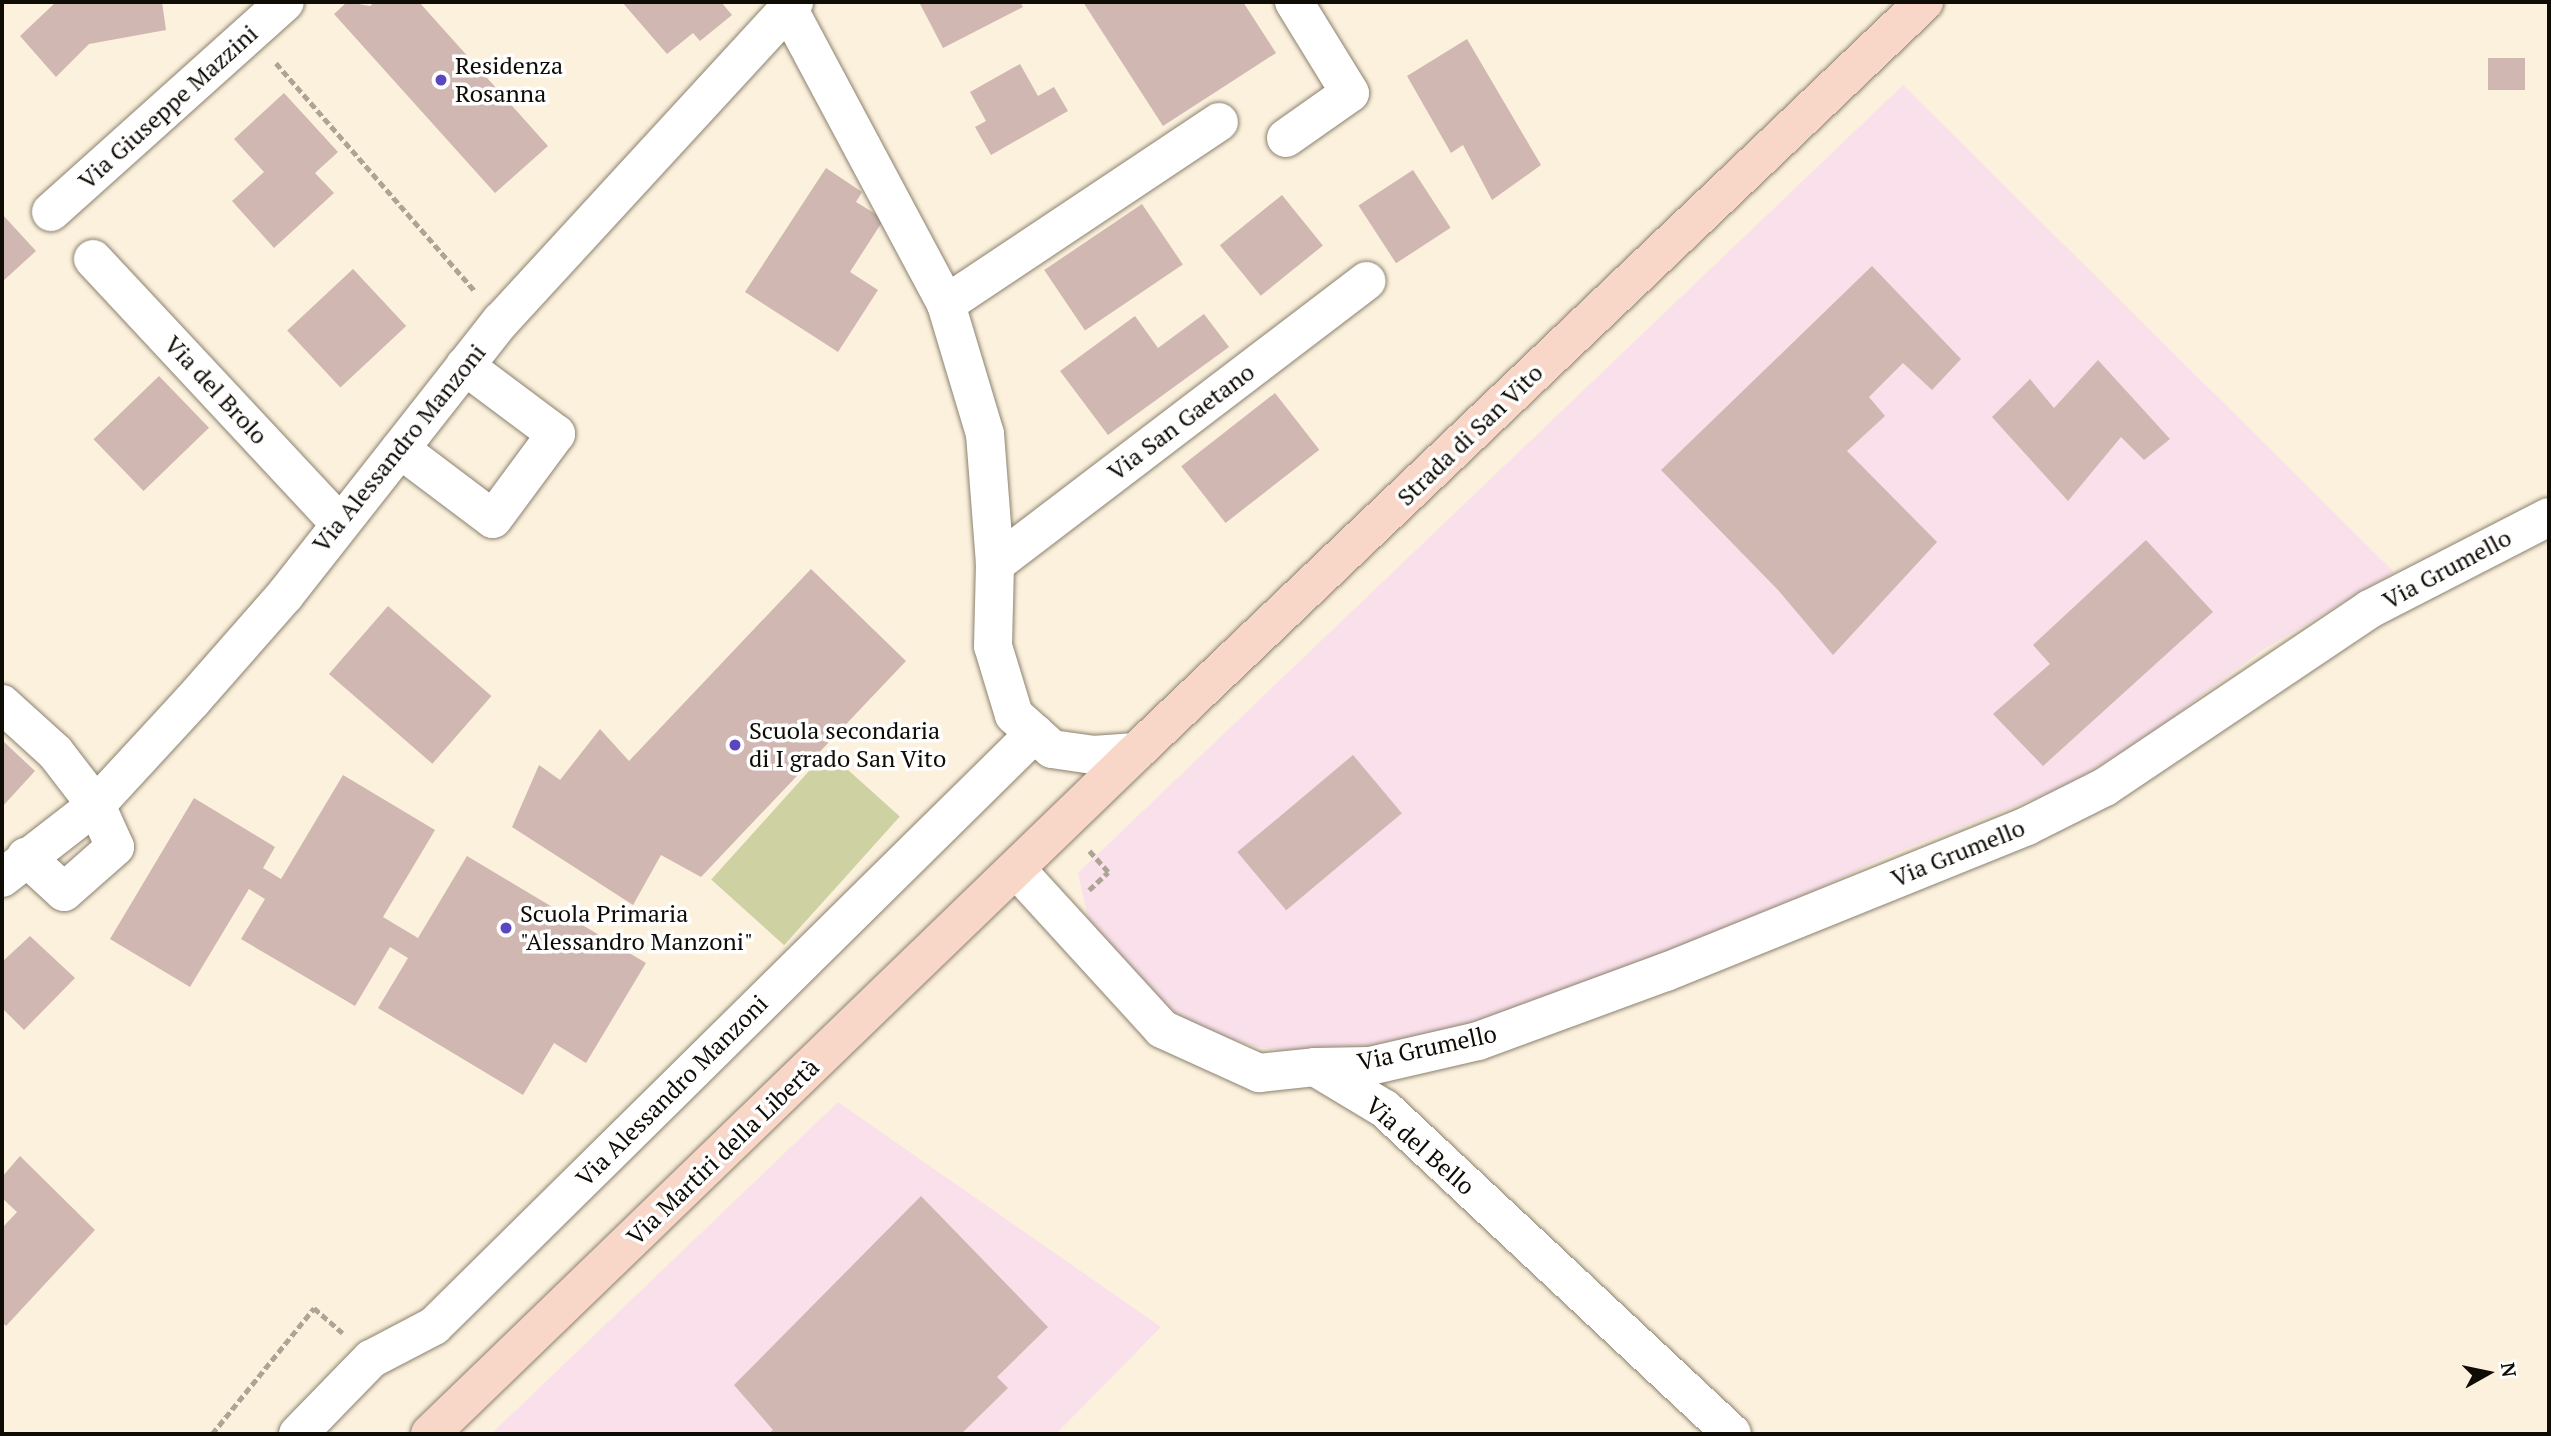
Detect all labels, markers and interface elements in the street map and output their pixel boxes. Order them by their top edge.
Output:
street label: Via Giuseppe Mazzini [72,19,264,195]
place label: Residenza Rosanna [455,52,563,108]
marker: Residenza Rosanna [433,72,449,88]
street label: Via del Brolo [158,330,274,450]
street label: Via Alessandro Manzoni [306,338,492,558]
street label: Via San Gaetano [1102,358,1260,486]
street label: Strada di San Vito [1391,358,1549,512]
street label: Via Grumello [2378,523,2516,615]
place label: Scuola secondaria di I grado San Vito [749,717,947,773]
marker: Scuola secondaria di I grado San Vito [727,737,743,753]
street label: Via Grumello [1887,813,2029,893]
place label: Scuola Primaria "Alessandro Manzoni" [520,900,753,956]
marker: Scuola Primaria "Alessandro Manzoni" [498,920,514,936]
street label: Via Alessandro Manzoni [570,989,774,1193]
street label: Via Grumello [1355,1019,1499,1077]
street label: Via Martiri della Libertà [621,1053,825,1251]
street label: Via del Bello [1360,1091,1480,1201]
north arrow [2453,1338,2523,1408]
text: N [2496,1361,2523,1379]

